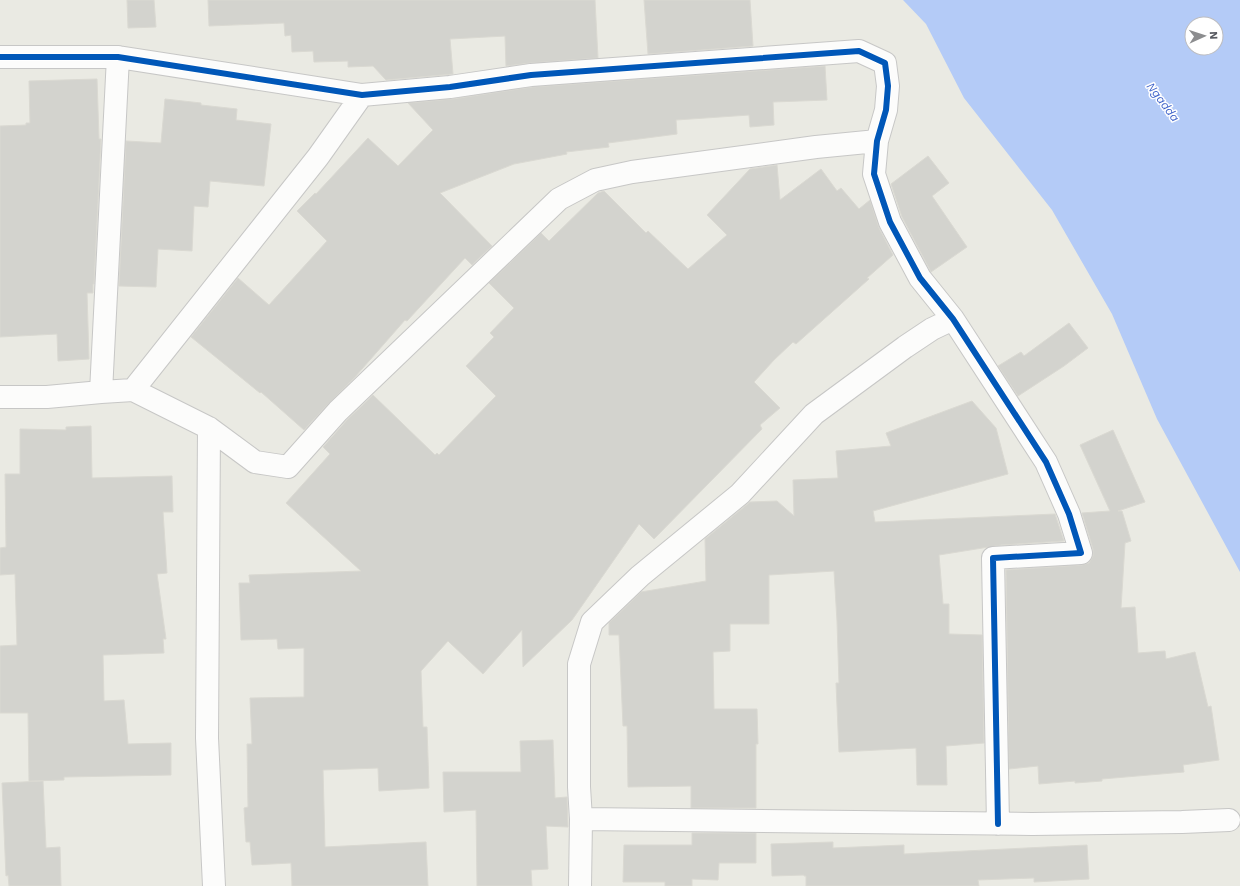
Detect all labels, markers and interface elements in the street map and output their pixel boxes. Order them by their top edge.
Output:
north arrow [1184,16,1224,56]
text: N [1207,31,1220,40]
water label: Ngadda [1144,80,1183,125]

